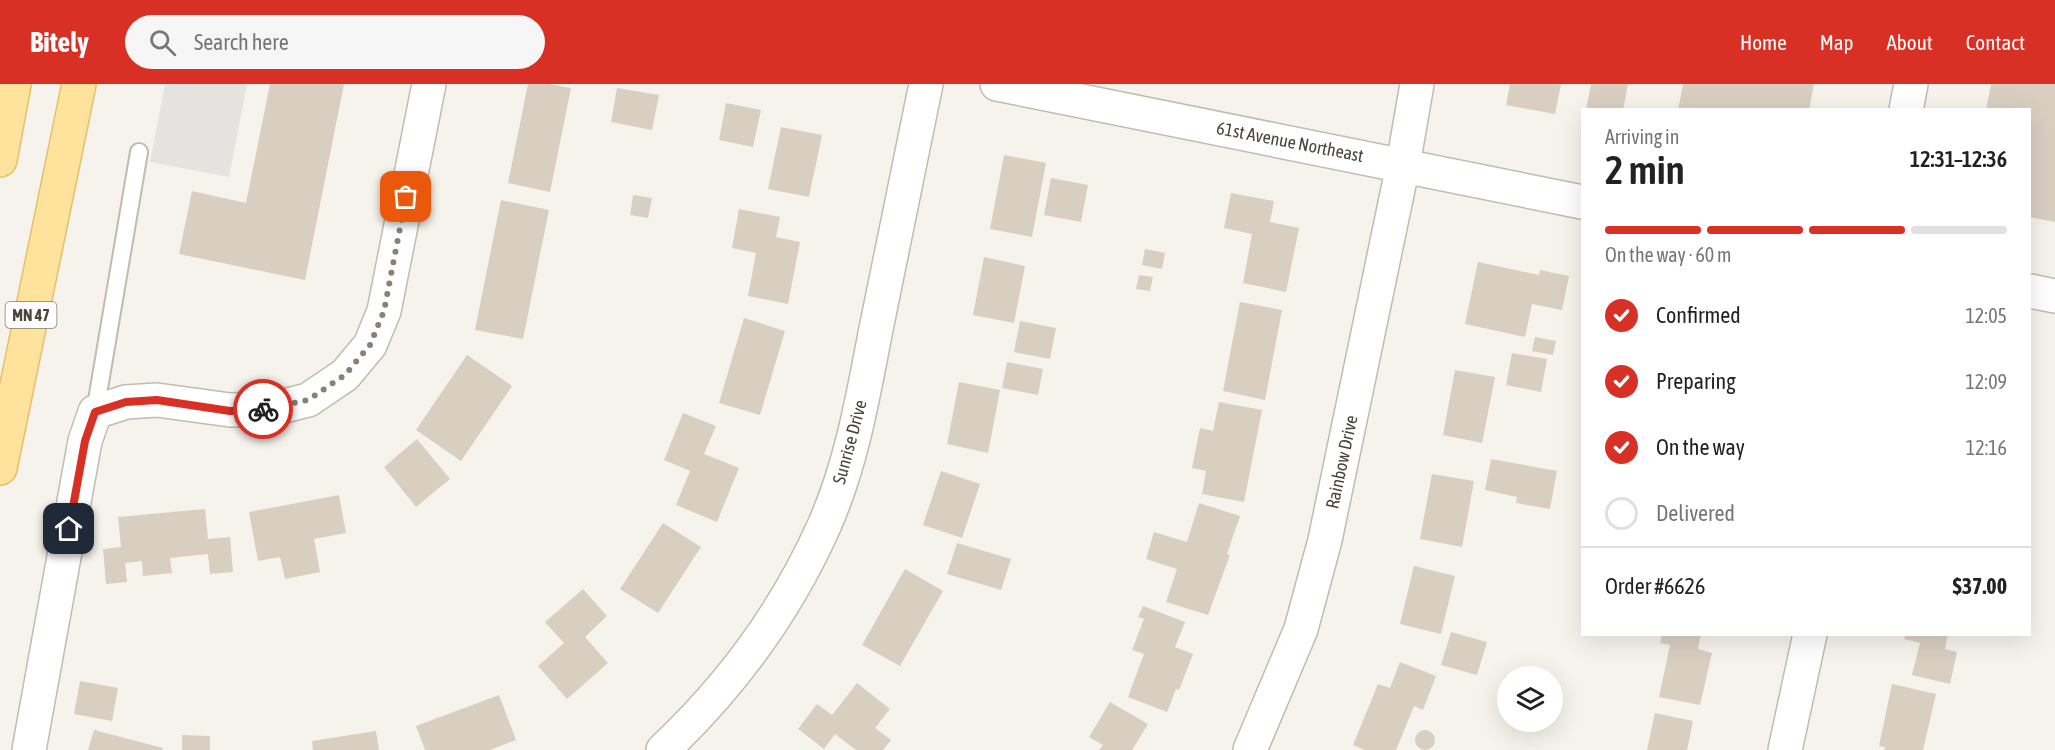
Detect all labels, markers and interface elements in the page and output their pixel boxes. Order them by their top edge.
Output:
search box [125,15,545,69]
text: Bitely [30,26,89,58]
icon: search [146,26,179,59]
text: Search here [194,29,289,55]
text: Home [1740,30,1787,54]
text: Map [1820,30,1854,54]
text: About [1887,30,1933,54]
text: Contact [1966,30,2025,54]
street label: 61st Avenue Northeast [1215,117,1365,166]
text: Arriving in [1605,125,1679,148]
text: 12:31–12:36 [1910,146,2007,172]
text: 2 min [1605,148,1685,192]
pin [380,171,431,222]
icon: bag [389,180,422,213]
text: On the way · 60 m [1605,243,1731,266]
icon: check [1605,299,1638,332]
road number: MN 47 [6,302,57,328]
text: Confirmed [1656,302,1741,328]
text: 12:05 [1965,304,2007,327]
icon: check [1605,365,1638,398]
text: Preparing [1656,368,1736,394]
text: 12:09 [1965,370,2007,393]
courier [233,379,293,439]
icon: bike [247,393,280,426]
street label: Sunrise Drive [828,397,871,486]
street label: Rainbow Drive [1321,413,1362,511]
icon: check [1605,431,1638,464]
text: On the way [1656,434,1745,460]
text: 12:16 [1966,436,2007,459]
text: Delivered [1656,500,1735,526]
pin [43,503,94,554]
icon: home [52,512,85,545]
text: Order #6626 [1605,573,1705,599]
text: $37.00 [1952,573,2007,599]
map controls [1497,666,1563,732]
button: layers [1497,666,1563,732]

